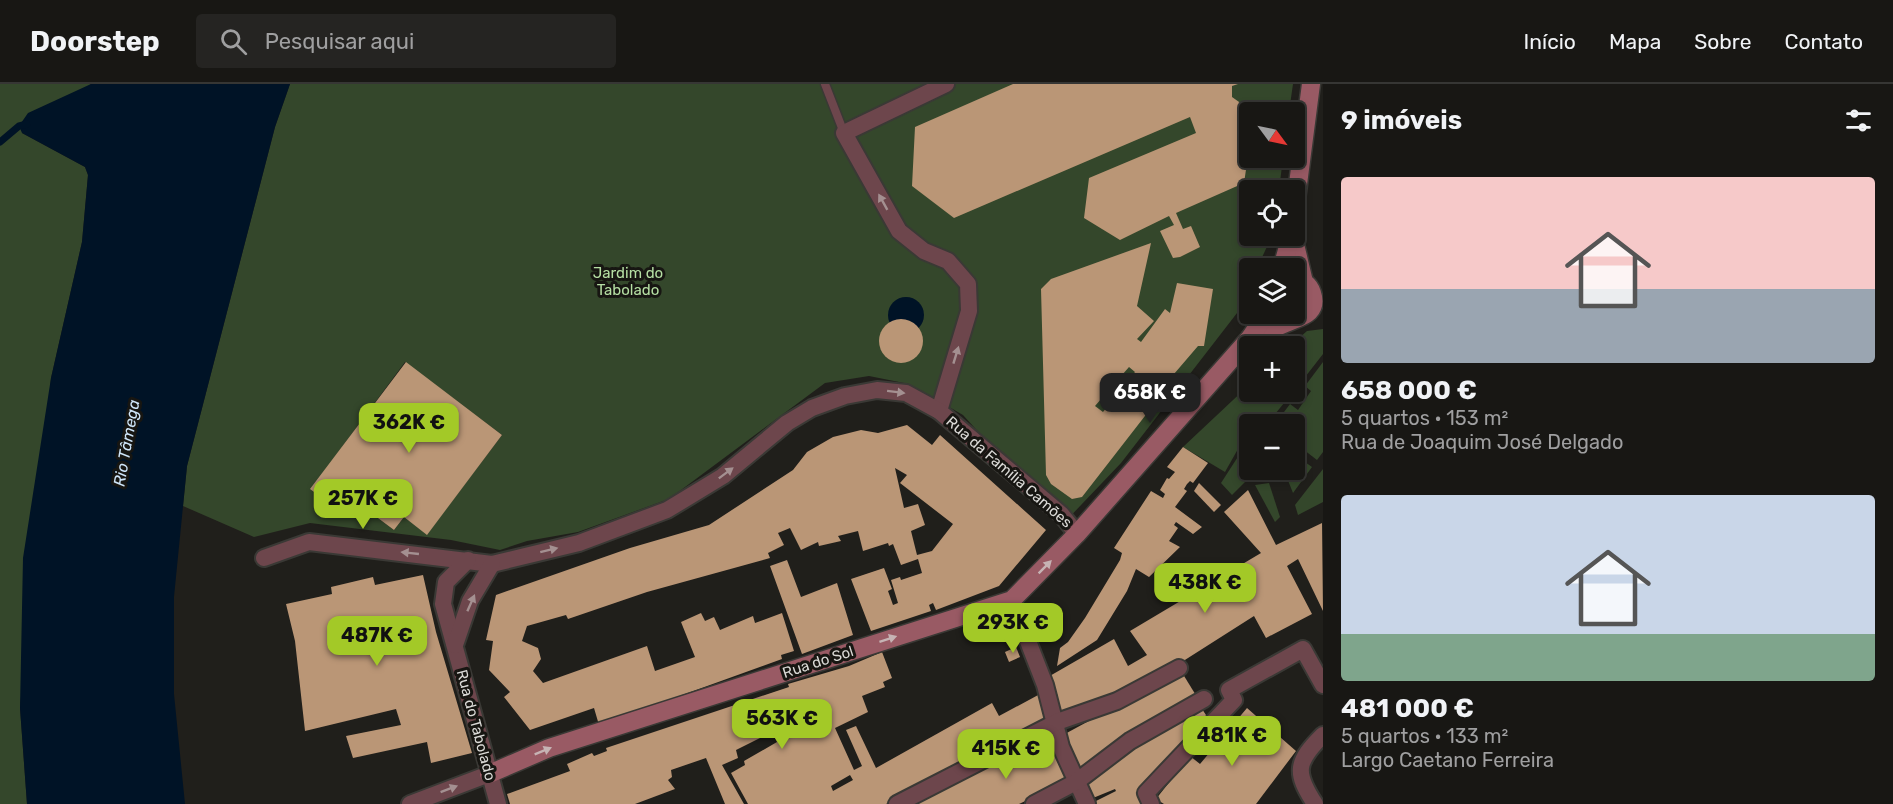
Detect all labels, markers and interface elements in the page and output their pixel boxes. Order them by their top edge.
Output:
search box [196,14,616,68]
text: Doorstep [30,25,160,58]
icon: search [217,25,250,58]
text: Pesquisar aqui [265,28,414,55]
text: Início [1524,29,1576,54]
text: Mapa [1609,29,1661,54]
text: Sobre [1694,29,1751,54]
text: Contato [1784,29,1863,54]
north arrow [1239,102,1305,168]
map controls [1239,102,1305,480]
icon: filters [1842,104,1875,137]
text: 9 imóveis [1341,105,1462,136]
button: locate [1239,180,1305,246]
one-way arrow [878,193,888,210]
icon: home [1554,216,1662,324]
button: layers [1239,258,1305,324]
park label: Jardim do Tabolado [593,264,663,299]
button: + [1239,336,1305,402]
one-way arrow [952,346,961,364]
pin: 658K € [1101,373,1199,424]
text: 658 000 € [1341,375,1477,406]
text: 658K € [1114,380,1186,404]
one-way arrow [887,387,906,397]
water label: Rio Tâmega [110,398,143,488]
pin: 362K € [360,403,458,454]
text: 5 quartos · 153 m² [1341,406,1508,430]
text: 362K € [373,410,445,434]
street label: Rua da Família Camões [942,412,1076,532]
button: − [1239,414,1305,480]
text: Rua de Joaquim José Delgado [1341,430,1623,454]
one-way arrow [718,466,734,479]
pin: 257K € [314,479,412,530]
text: 257K € [328,486,398,510]
icon: home [1554,534,1662,642]
one-way arrow [540,545,558,555]
one-way arrow [400,548,419,558]
one-way arrow [1037,560,1051,574]
pin: 438K € [1156,563,1254,614]
text: 438K € [1168,570,1242,594]
one-way arrow [466,595,475,612]
pin: 293K € [964,603,1062,654]
text: 293K € [977,610,1049,634]
pin: 487K € [328,616,426,667]
text: 487K € [341,623,413,647]
one-way arrow [879,634,897,643]
street label: Rua do Sol [780,642,856,682]
street label: Rua do Tabolado [453,667,499,783]
text: 481 000 € [1341,693,1474,724]
pin: 563K € [733,699,831,750]
text: 563K € [746,706,818,730]
pin: 481K € [1183,716,1281,767]
text: 481K € [1197,723,1267,747]
text: 5 quartos · 133 m² [1341,724,1508,748]
pin: 415K € [957,729,1055,780]
text: 415K € [971,736,1041,760]
one-way arrow [534,746,552,756]
text: Largo Caetano Ferreira [1341,748,1554,772]
one-way arrow [440,784,458,793]

